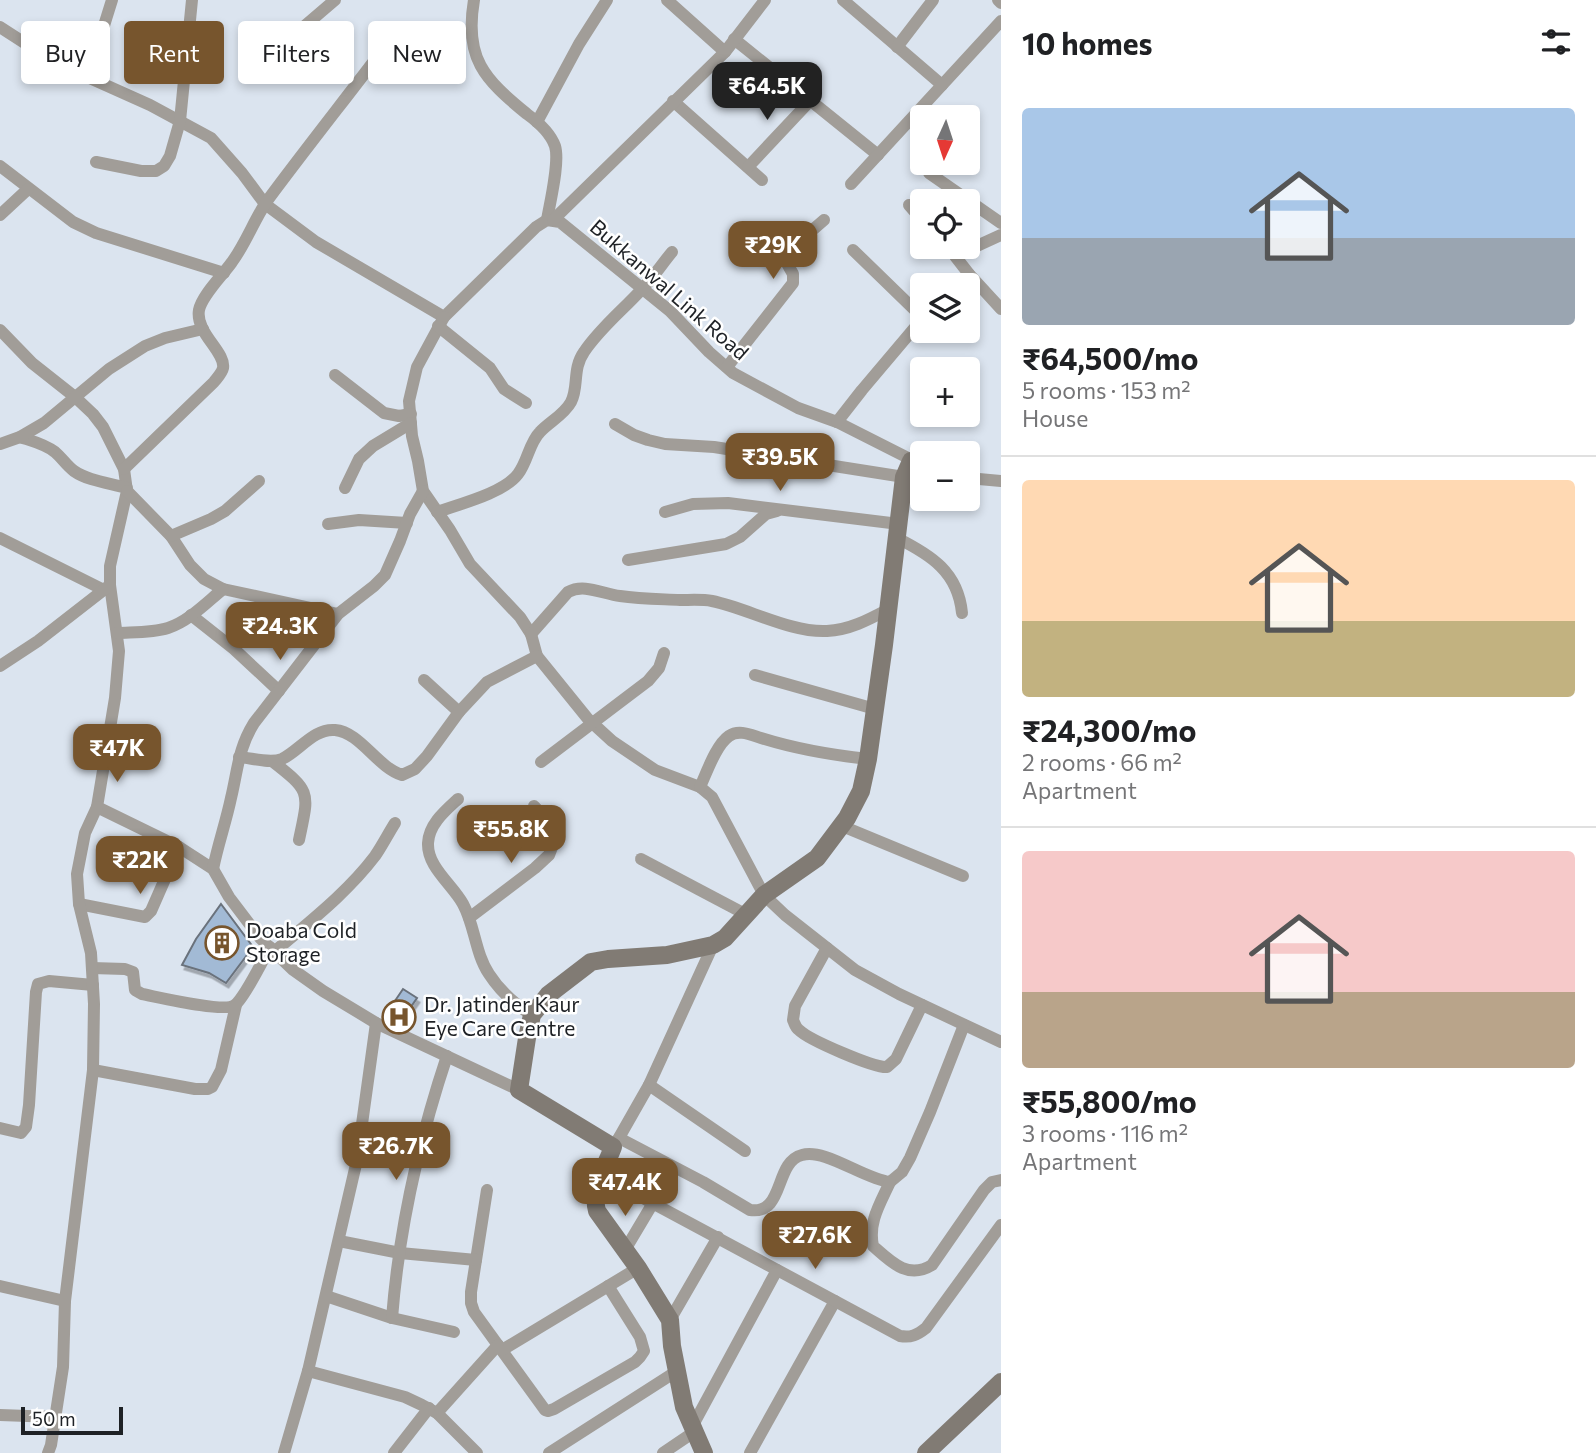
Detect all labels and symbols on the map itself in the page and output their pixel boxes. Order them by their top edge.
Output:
pin: ₹64.5K [710,62,824,122]
north arrow [910,105,980,175]
street label: Bukkanwal Link Road [586,213,754,364]
pin: ₹29K [732,222,814,281]
pin: ₹39.5K [723,434,837,493]
pin: ₹24.3K [223,602,337,662]
pin: ₹47K [76,724,158,784]
pin: ₹55.8K [454,806,568,865]
pin: ₹22K [99,836,181,896]
place label: Doaba Cold Storage [246,917,357,966]
building icon: Doaba Cold Storage [203,924,241,962]
place label: Dr. Jatinder Kaur Eye Care Centre [424,991,580,1040]
hospital icon: Dr. Jatinder Kaur Eye Care Centre [380,998,418,1036]
pin: ₹26.7K [339,1122,453,1182]
pin: ₹47.4K [568,1158,682,1218]
pin: ₹27.6K [758,1212,872,1271]
scale bar [21,1404,122,1436]

